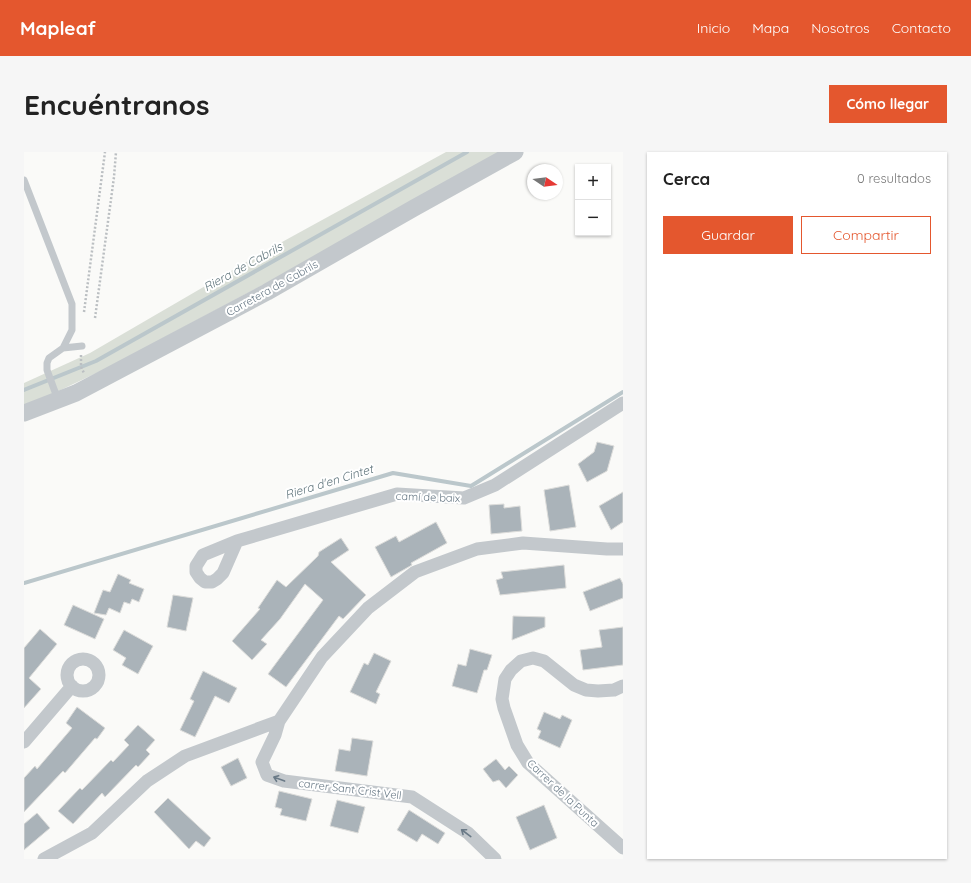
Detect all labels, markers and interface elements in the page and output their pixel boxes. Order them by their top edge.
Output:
text: Mapleaf [20,16,96,40]
text: Inicio [697,19,730,37]
text: Mapa [752,19,789,37]
text: Nosotros [811,19,870,37]
text: Contacto [892,19,951,37]
button: Cómo llegar [829,85,947,123]
text: Encuéntranos [24,87,209,122]
north arrow [527,164,563,200]
map controls [575,164,611,236]
button: + [575,164,611,200]
text: Cerca [663,168,710,189]
text: 0 resultados [857,170,931,186]
button: − [575,200,611,236]
button: Guardar [663,216,793,254]
button: Compartir [801,216,931,254]
water label: Riera de Cabrils [201,238,286,294]
street label: Carretera de Cabrils [224,257,320,319]
water label: Riera d'en Cintet [283,460,376,502]
street label: camí de baix [395,489,461,505]
street label: Carrer de la Punta [524,756,602,830]
one-way arrow [272,775,285,782]
street label: carrer Sant Crist Vell [298,776,402,802]
one-way arrow [461,829,472,837]

